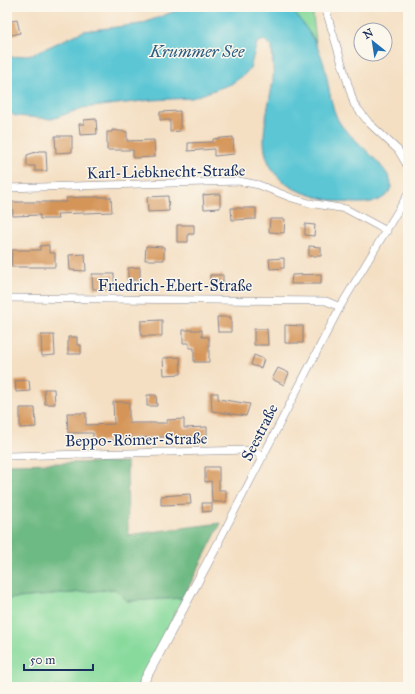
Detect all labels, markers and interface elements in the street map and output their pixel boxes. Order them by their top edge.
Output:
north arrow [353,22,393,62]
text: N [361,25,376,42]
water label: Krummer See [149,41,245,62]
street label: Karl-Liebknecht-Straße [87,161,246,182]
street label: Friedrich-Ebert-Straße [98,276,253,295]
street label: Seestraße [237,400,282,464]
street label: Beppo-Römer-Straße [65,429,208,450]
scale bar [24,646,93,672]
text: 50 m [30,653,55,667]

